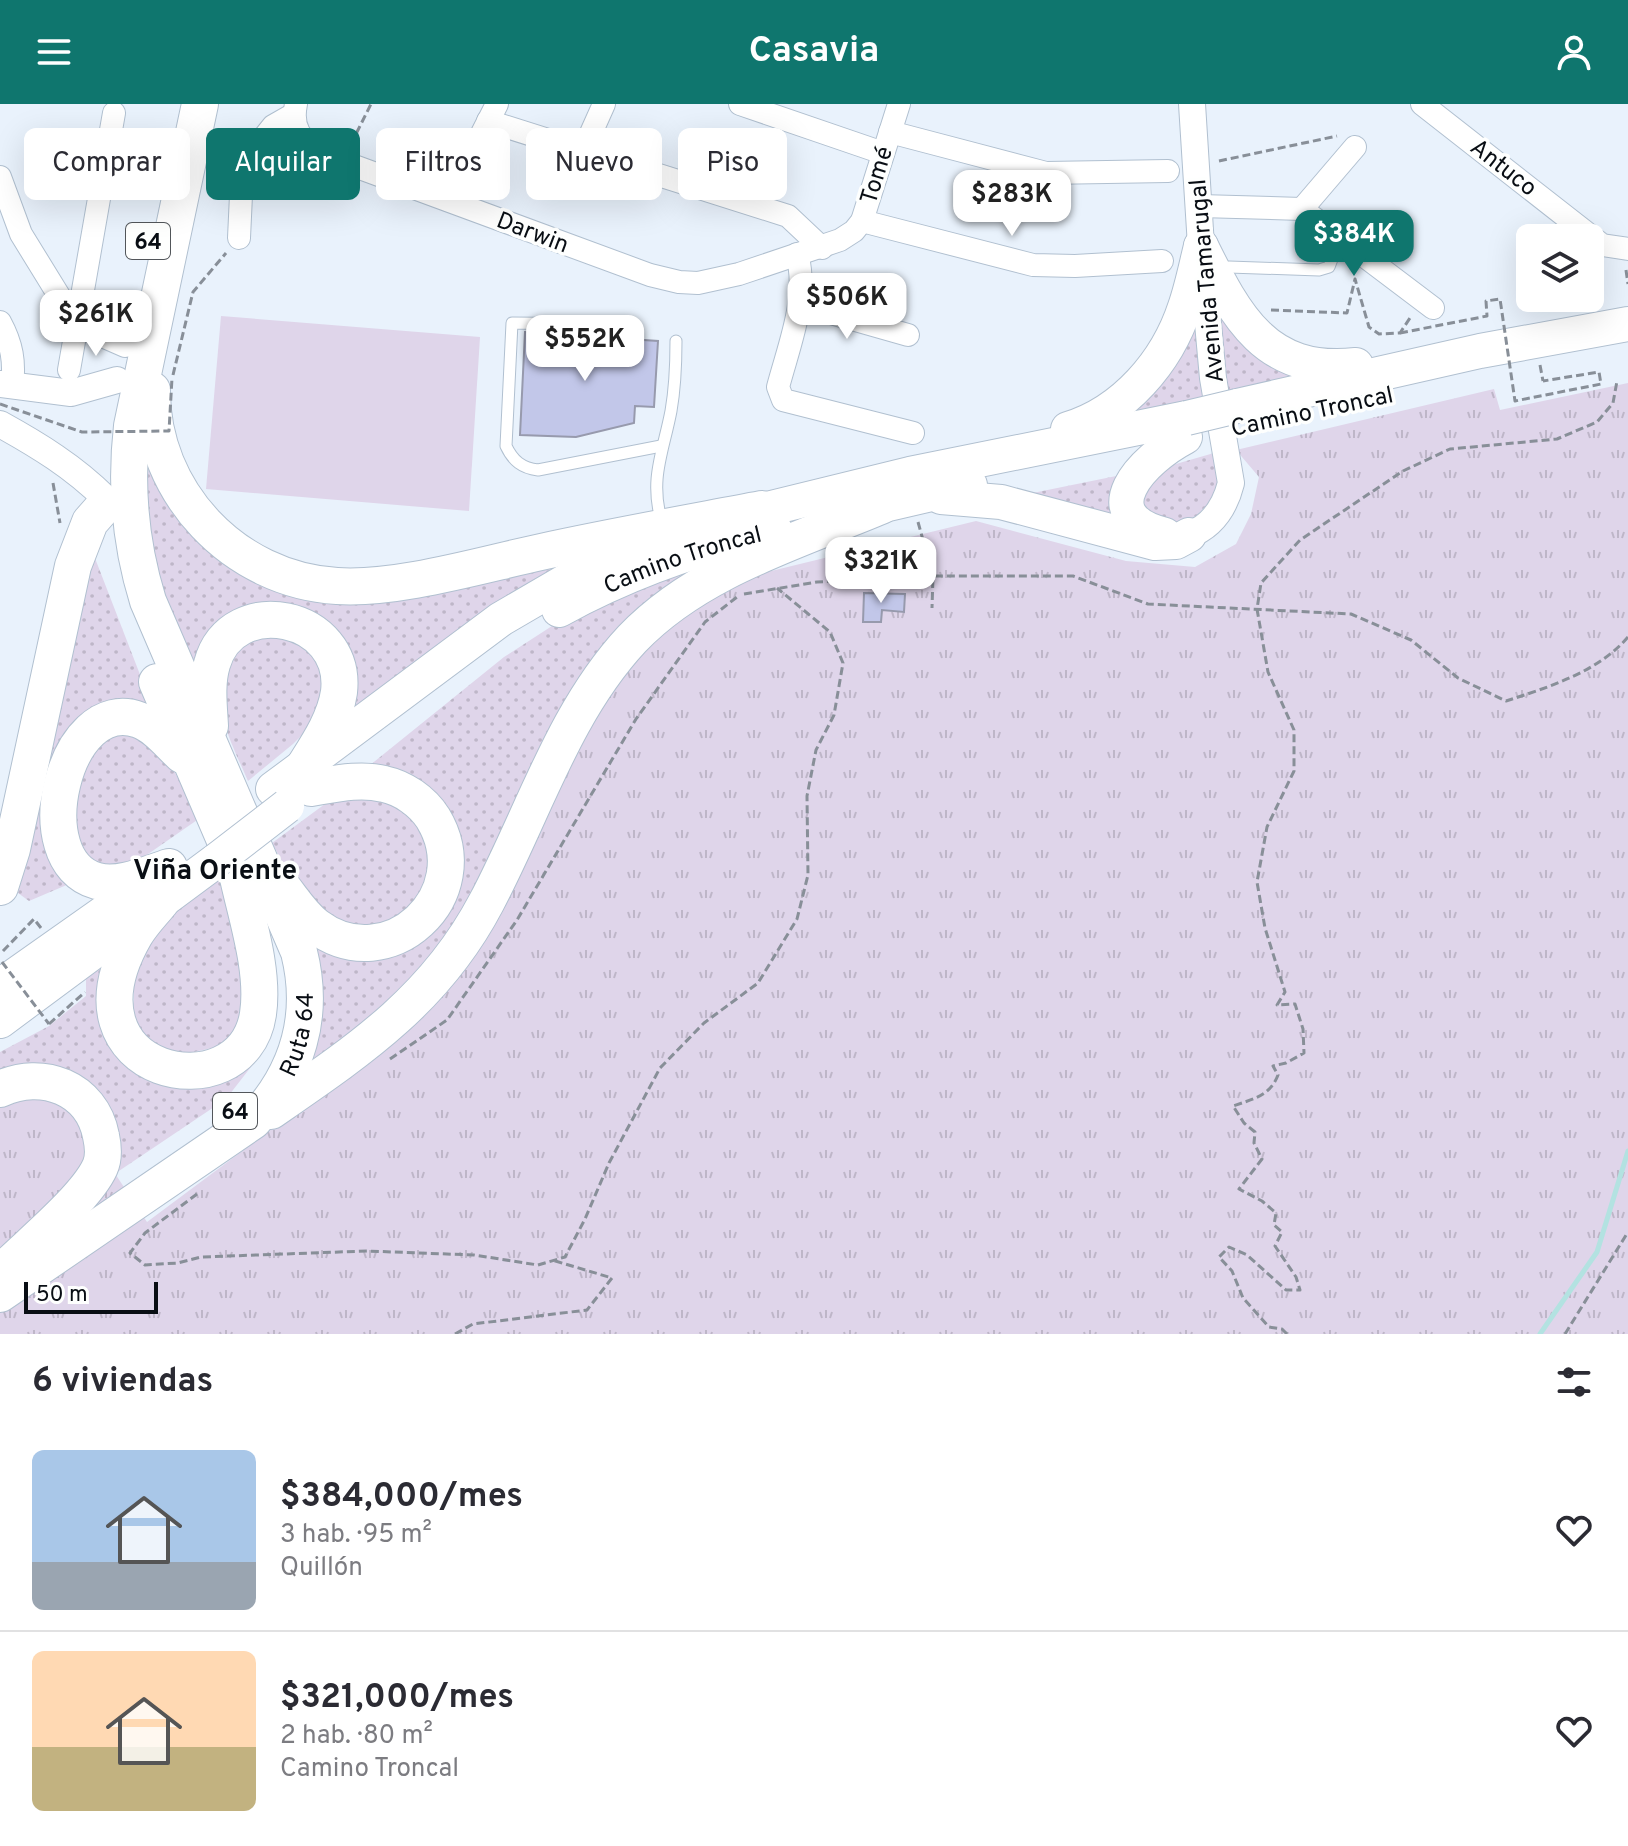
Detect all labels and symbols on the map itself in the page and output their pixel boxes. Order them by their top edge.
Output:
street label: Antuco [1463,133,1542,204]
street label: Tomé [855,143,901,208]
pin: $283K [956,170,1068,238]
street label: Avenida Tamarugal [1184,178,1232,384]
street label: Darwin [492,206,573,261]
pin: $384K [1298,210,1410,278]
road number: 64 [126,223,170,259]
pin: $506K [791,273,903,341]
pin: $261K [40,290,152,358]
pin: $552K [529,315,641,383]
street label: Camino Troncal [1228,381,1396,445]
street label: Camino Troncal [599,521,765,602]
pin: $321K [825,537,937,605]
district label: Viña Oriente [133,854,297,890]
street label: Ruta 64 [274,992,322,1082]
road number: 64 [213,1093,257,1129]
scale bar [24,1278,158,1314]

